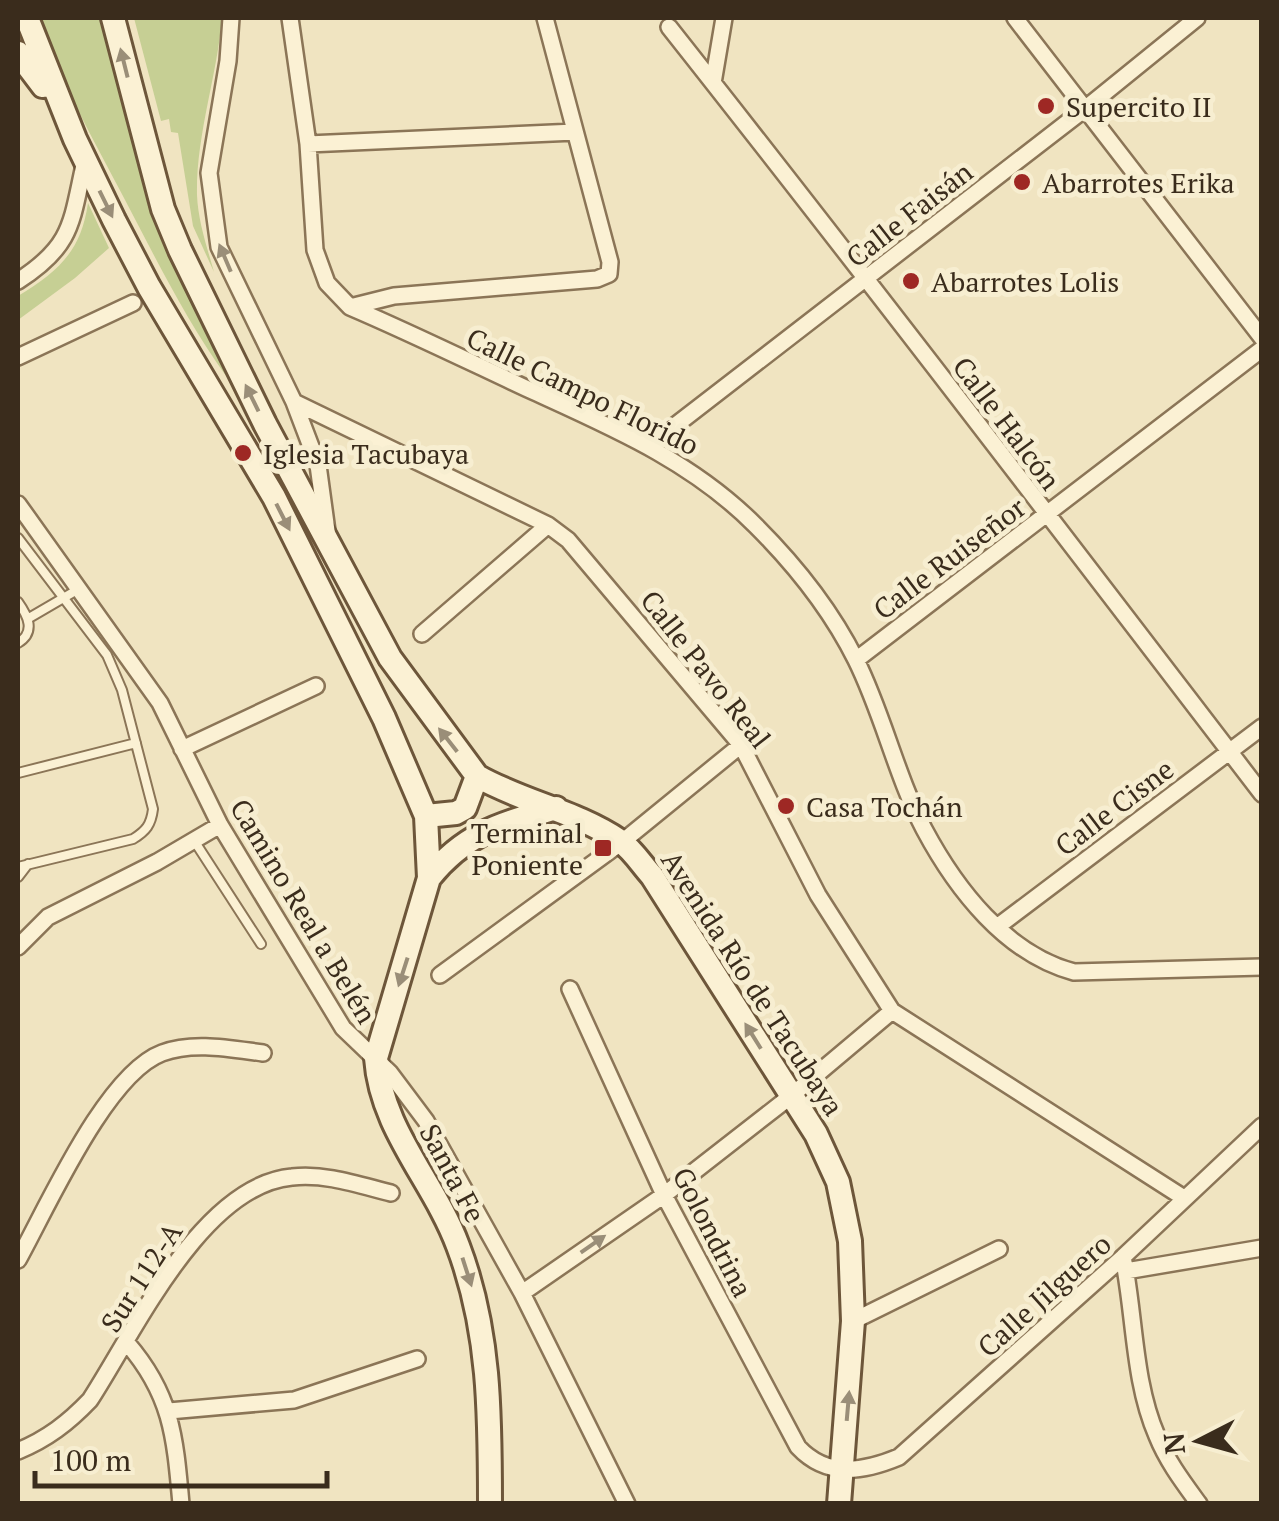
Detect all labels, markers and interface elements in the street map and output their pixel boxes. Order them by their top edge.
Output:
one-way arrow [116,47,132,78]
place label: Supercito II [1066,88,1212,125]
marker: Supercito II [1035,95,1057,117]
street label: Calle Faisán [838,153,980,275]
place label: Abarrotes Erika [1042,164,1235,201]
marker: Abarrotes Erika [1011,171,1033,193]
one-way arrow [97,189,114,218]
one-way arrow [217,243,233,273]
place label: Abarrotes Lolis [931,263,1119,300]
marker: Abarrotes Lolis [900,270,922,292]
street label: Calle Campo Florido [461,319,705,463]
street label: Calle Halcón [945,349,1069,497]
one-way arrow [243,383,260,412]
place label: Iglesia Tacubaya [263,435,469,472]
marker: Iglesia Tacubaya [232,442,254,464]
street label: Calle Ruiseñor [865,489,1033,627]
one-way arrow [275,502,292,531]
street label: Calle Pavo Real [633,582,779,756]
one-way arrow [438,727,459,753]
street label: Calle Cisne [1047,750,1181,864]
place label: Casa Tochán [806,788,963,825]
street label: Camino Real a Belén [222,792,386,1030]
marker: Casa Tochán [775,795,797,817]
place label: Terminal Poniente [471,814,583,883]
marker: Terminal Poniente [592,837,614,859]
street label: Avenida Río de Tacubaya [653,843,853,1123]
one-way arrow [394,957,409,987]
one-way arrow [745,1022,762,1050]
street label: Santa Fe [412,1117,494,1229]
street label: Golondrina [665,1161,761,1303]
street label: Sur 112-A [92,1214,191,1339]
street label: Calle Jilguero [969,1225,1119,1365]
one-way arrow [579,1235,606,1254]
one-way arrow [460,1257,475,1287]
one-way arrow [840,1390,856,1422]
north arrow [1149,1391,1249,1491]
scale bar [35,1426,328,1488]
text: N [1154,1431,1193,1456]
text: 100 m [50,1440,131,1480]

